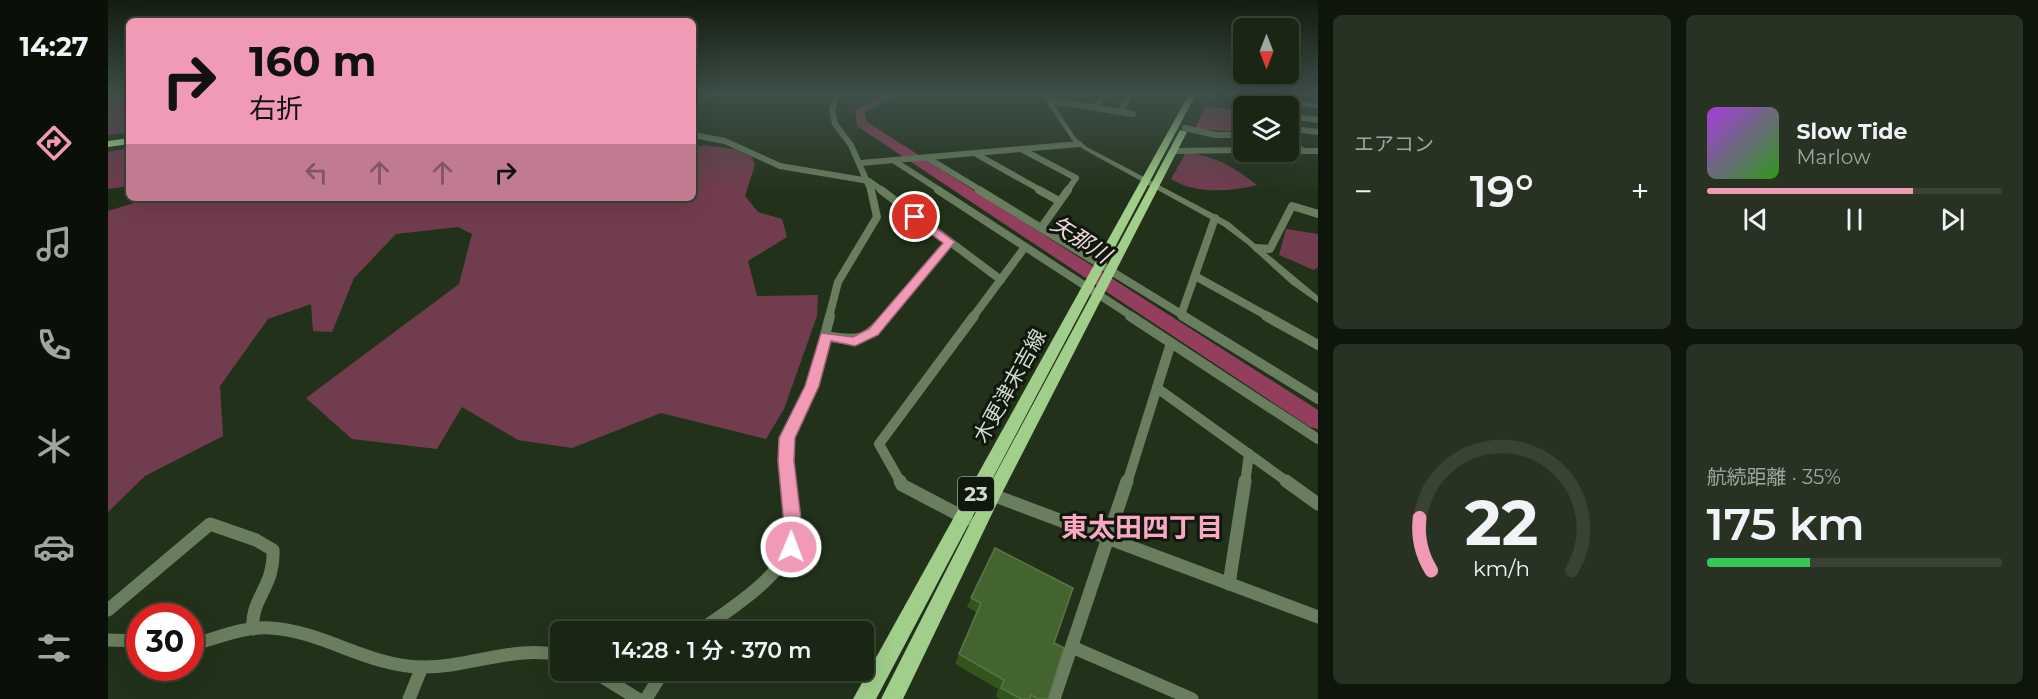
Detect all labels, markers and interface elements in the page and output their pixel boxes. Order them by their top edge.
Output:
north arrow [1233,18,1299,84]
map controls [1233,18,1299,162]
text: 14:27 [19,30,89,63]
text: 160 m [249,35,377,87]
icon: right [150,42,228,120]
text: 右折 [249,92,303,125]
button: layers [1233,96,1299,162]
text: Slow Tide [1797,118,1907,145]
icon: directions [33,122,75,164]
text: エアコン [1354,132,1434,156]
text: Marlow [1797,145,1870,169]
icon: left [300,156,333,189]
icon: ahead [363,156,396,189]
icon: ahead [426,156,459,189]
icon: right [489,156,522,189]
text: 19° [1470,163,1534,218]
text: − [1354,171,1373,211]
text: + [1631,171,1650,211]
pin [889,191,940,242]
icon: arrive [898,200,931,233]
icon: previous [1739,203,1772,236]
icon: pause [1838,203,1871,236]
icon: next [1936,203,1969,236]
water label: 矢那川 [1046,210,1117,270]
icon: music [33,223,75,265]
icon: phone [33,324,75,366]
street label: 木更津末吉線 [968,325,1051,447]
icon: climate [33,425,75,467]
text: 航続距離 · 35% [1707,465,1841,489]
road number: 23 [958,477,994,511]
text: 22 [1465,485,1539,561]
text: 175 km [1707,496,1865,551]
district label: 東太田四丁目 [1061,511,1223,544]
position arrow [759,515,823,579]
icon: car [33,526,75,568]
text: km/h [1473,555,1530,581]
speed limit sign: 30 [126,603,204,681]
icon: filters [33,627,75,669]
text: 14:28 · 1 分 · 370 m [613,637,811,664]

